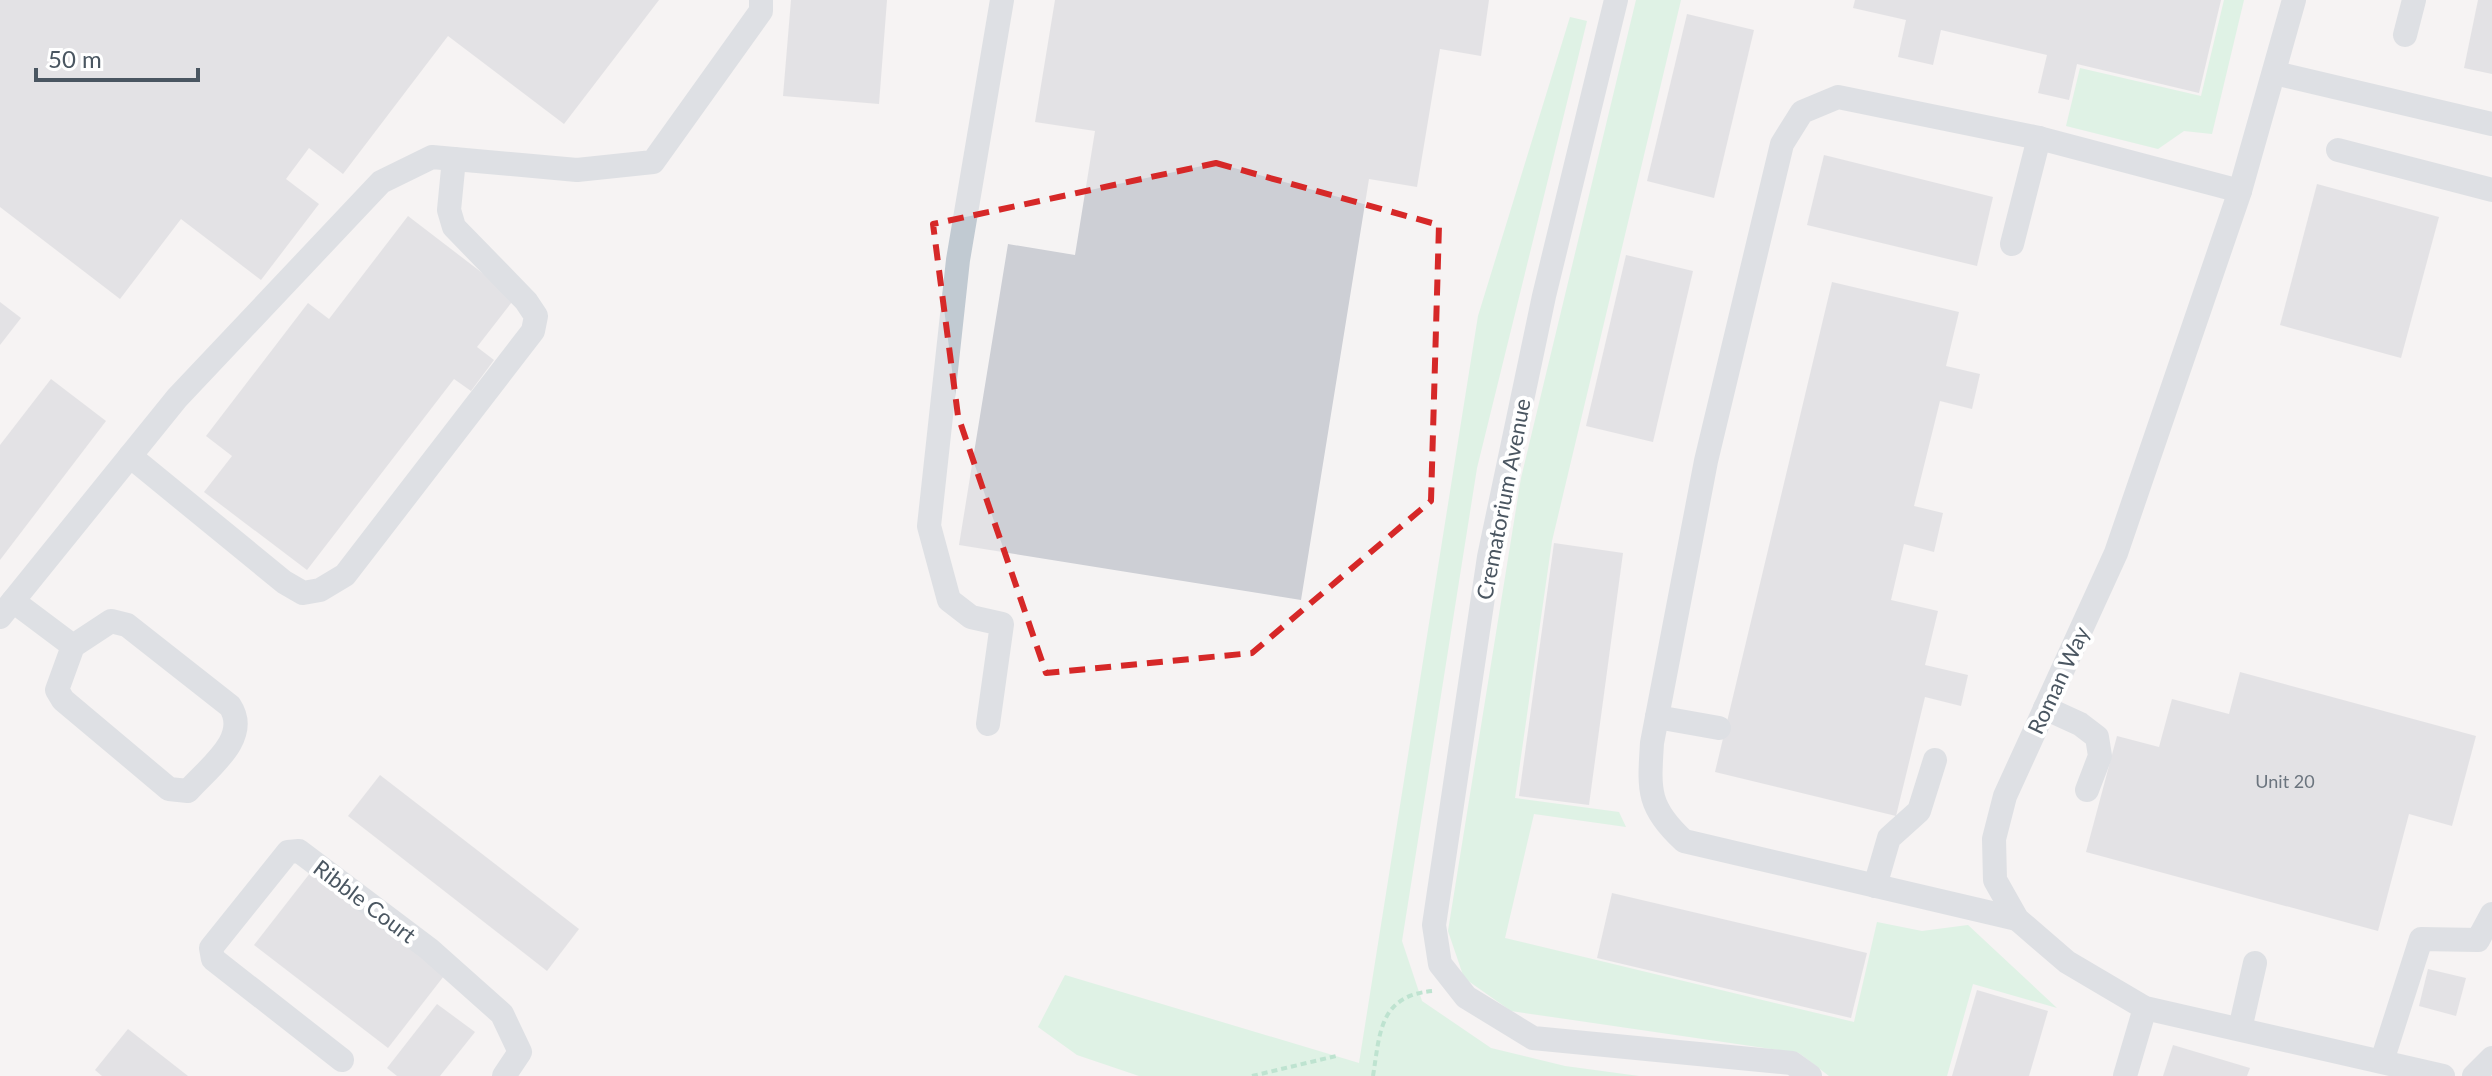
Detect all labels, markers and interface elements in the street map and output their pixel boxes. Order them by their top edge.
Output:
scale bar [36,32,198,82]
text: 50 m [48,44,102,73]
street label: Crematorium Avenue [1470,396,1536,602]
street label: Roman Way [2021,621,2095,738]
house number: Unit 20 [2255,770,2315,792]
street label: Ribble Court [309,854,422,948]

